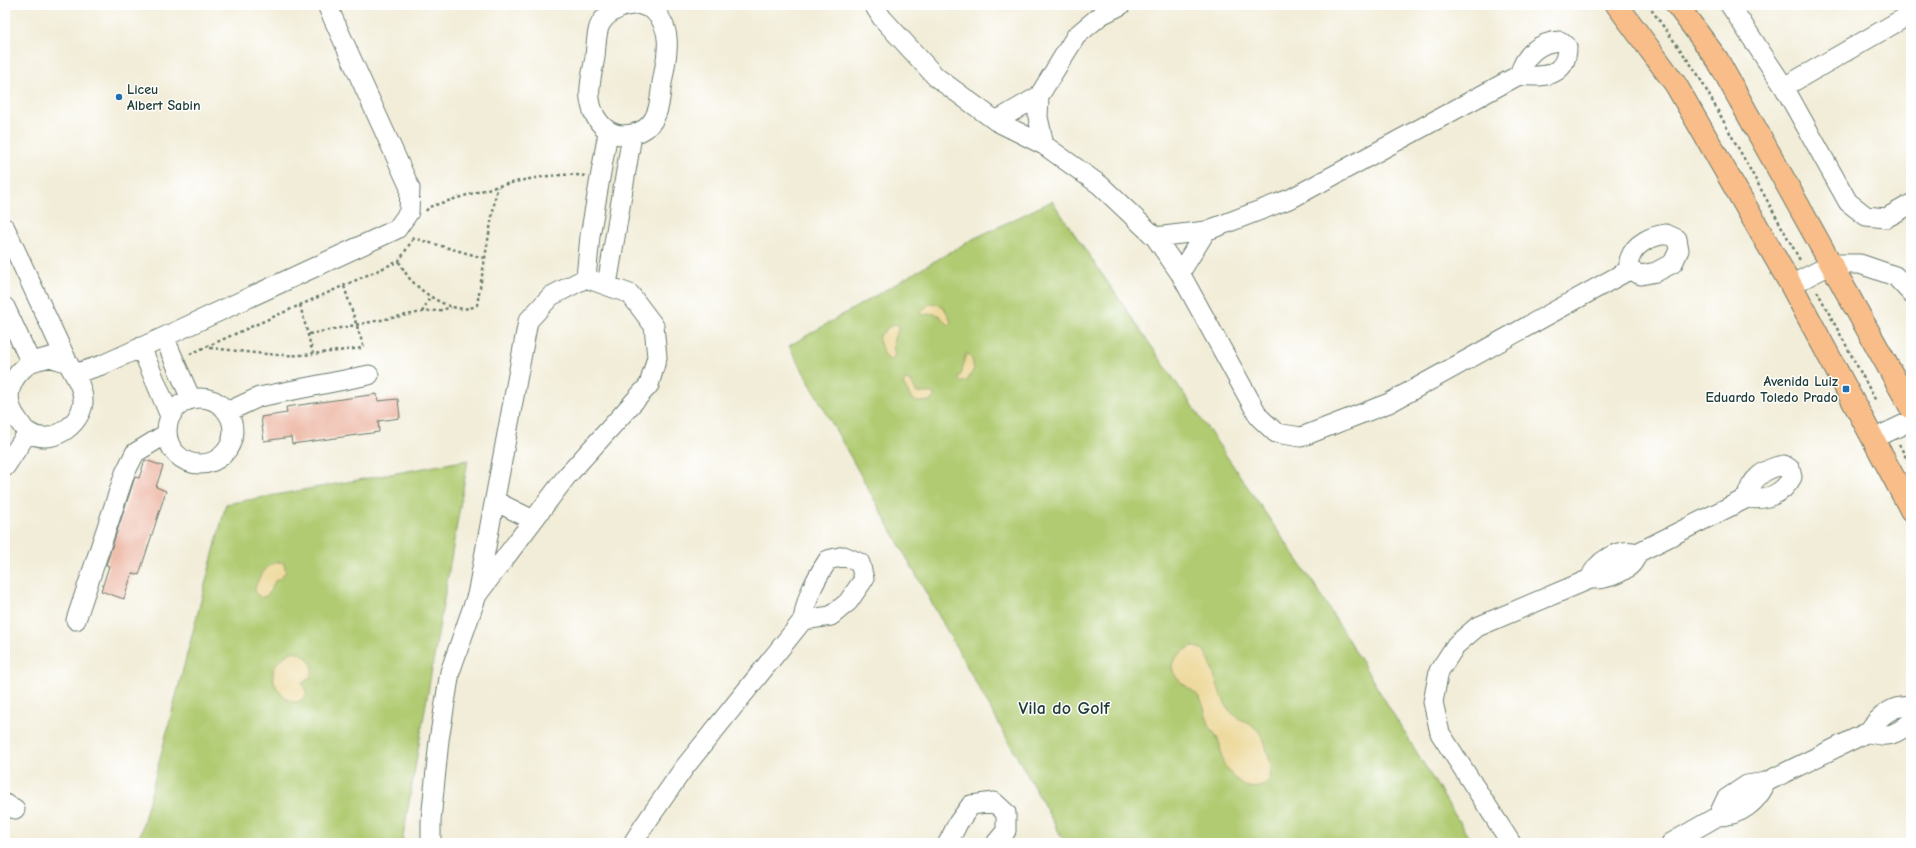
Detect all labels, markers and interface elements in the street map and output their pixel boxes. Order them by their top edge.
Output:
place label: Liceu Albert Sabin [127,81,201,114]
marker: Liceu Albert Sabin [114,92,124,102]
place label: Avenida Luiz Eduardo Toledo Prado [1705,373,1838,406]
marker: Avenida Luiz Eduardo Toledo Prado [1841,384,1851,394]
district label: Vila do Golf [1018,698,1111,719]

